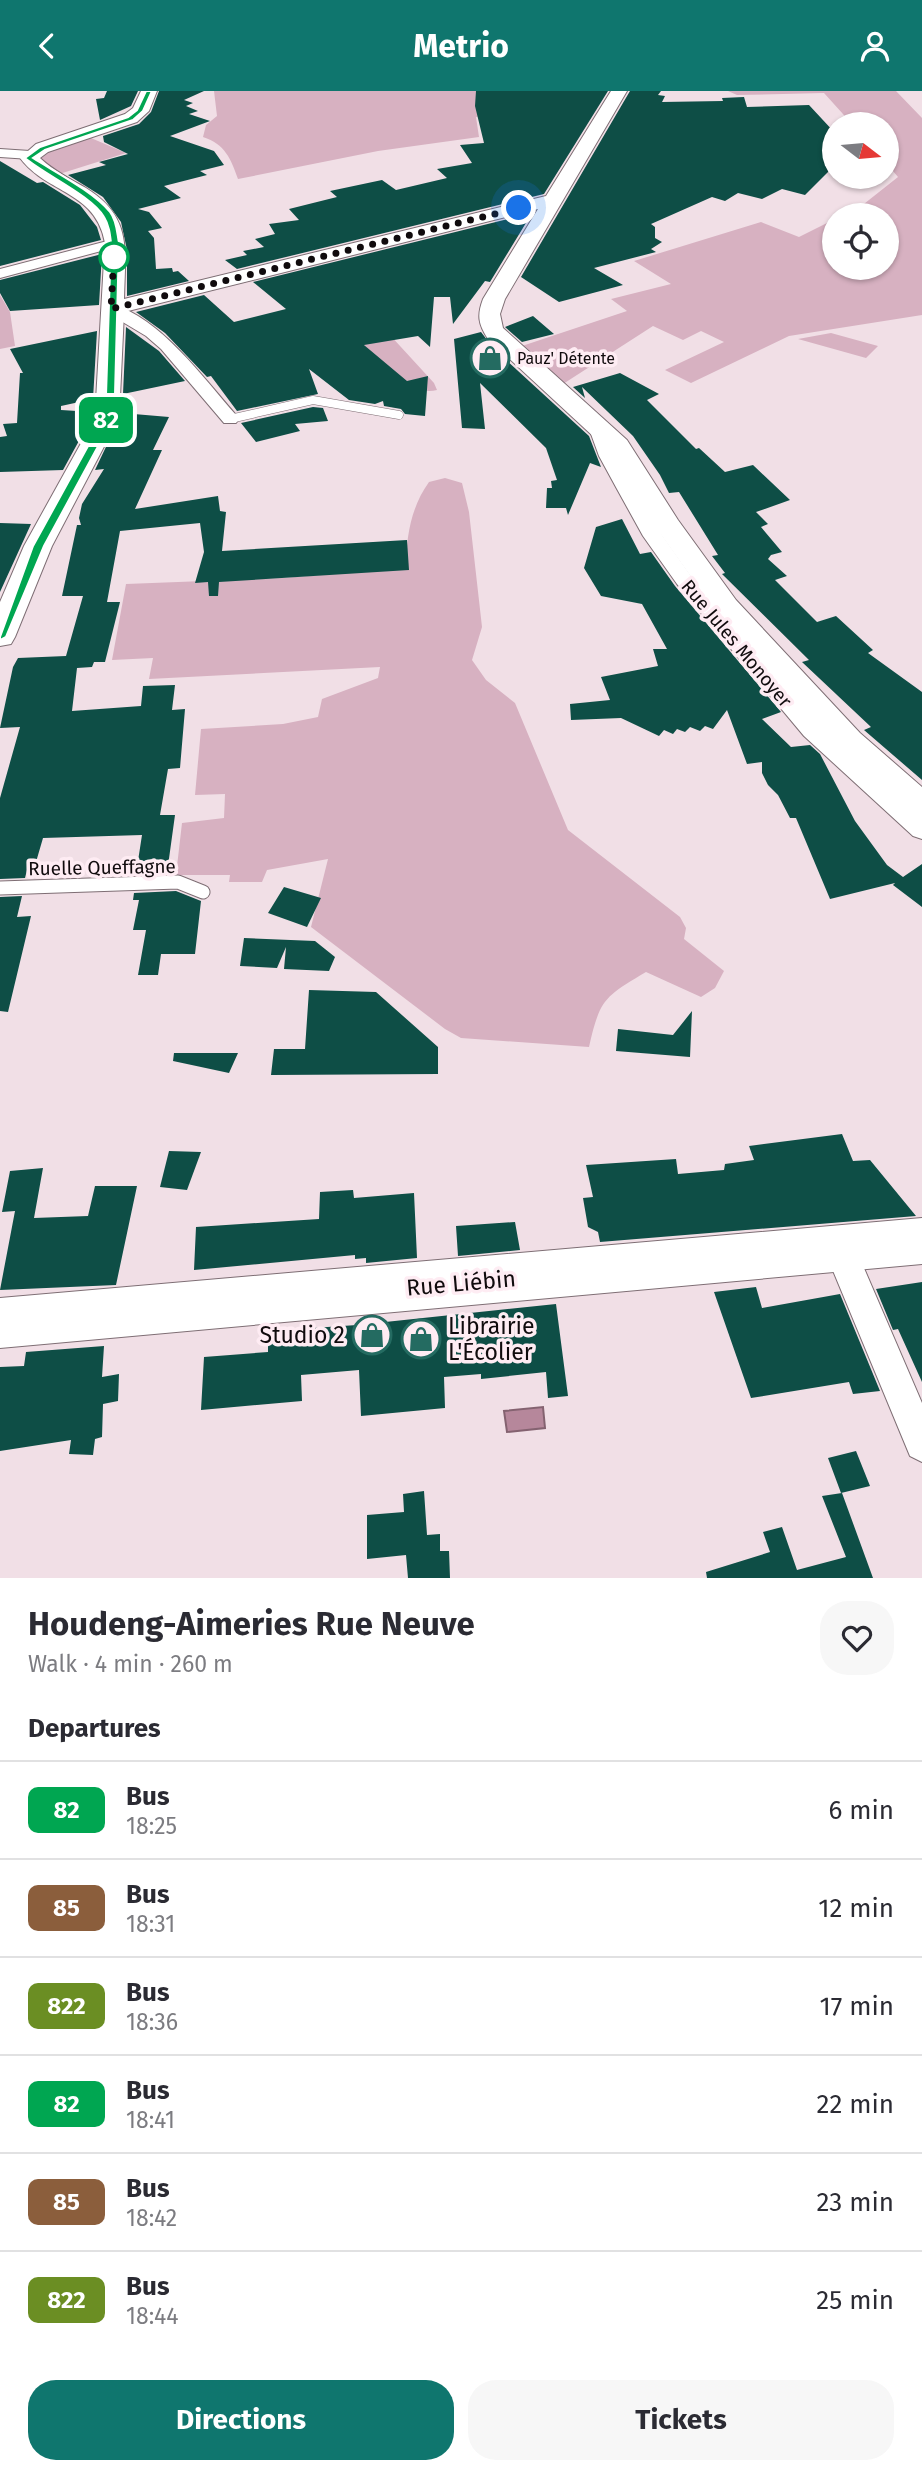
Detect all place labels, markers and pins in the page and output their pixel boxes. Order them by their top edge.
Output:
unlabelled marker [99,242,129,272]
shop icon: Pauz' Détente [469,337,511,379]
place label: Pauz' Détente [517,349,615,368]
place label: Librairie L'Écolier [448,1312,535,1366]
shop icon: Studio 2 [351,1314,393,1356]
shop icon: Librairie L'Écolier [400,1318,442,1360]
place label: Studio 2 [260,1321,345,1349]

